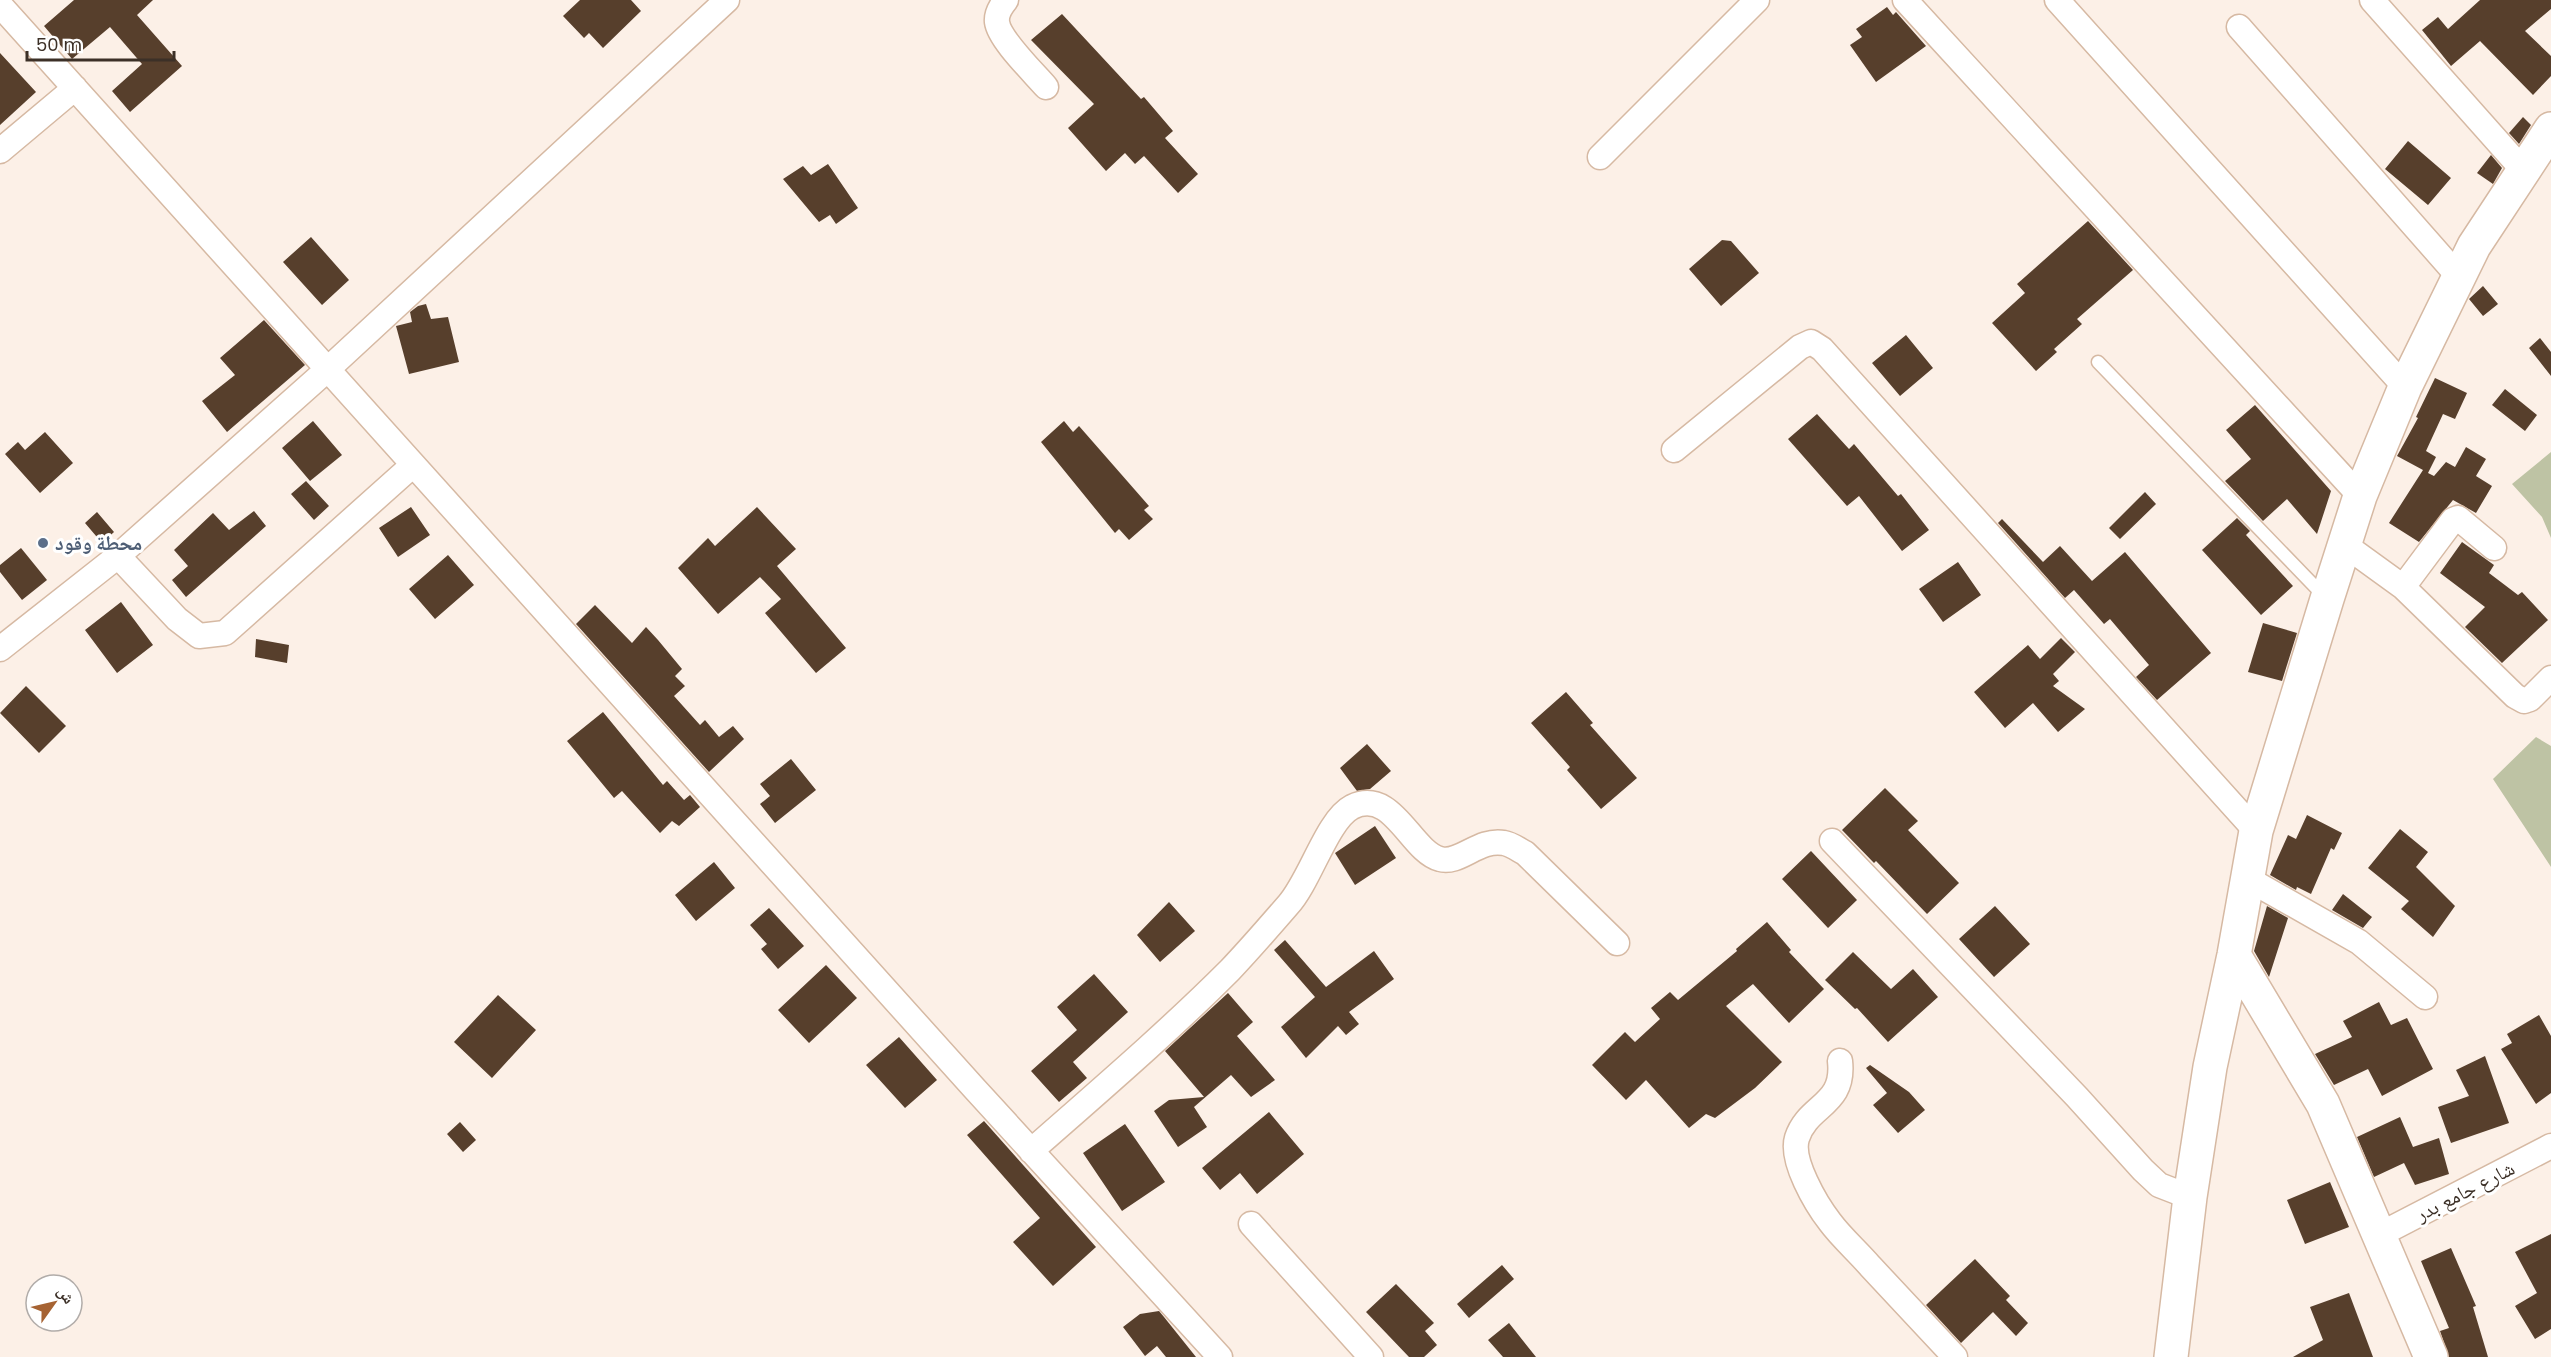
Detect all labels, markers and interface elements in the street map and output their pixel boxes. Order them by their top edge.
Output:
scale bar [27,24,174,62]
text: 50 m [36,32,82,57]
place label: محطة وقود [55,529,142,557]
marker: محطة وقود [36,536,50,550]
street label: شارع جامع بدر [2410,1154,2519,1228]
north arrow [24,1273,84,1333]
text: ش [52,1281,80,1308]

